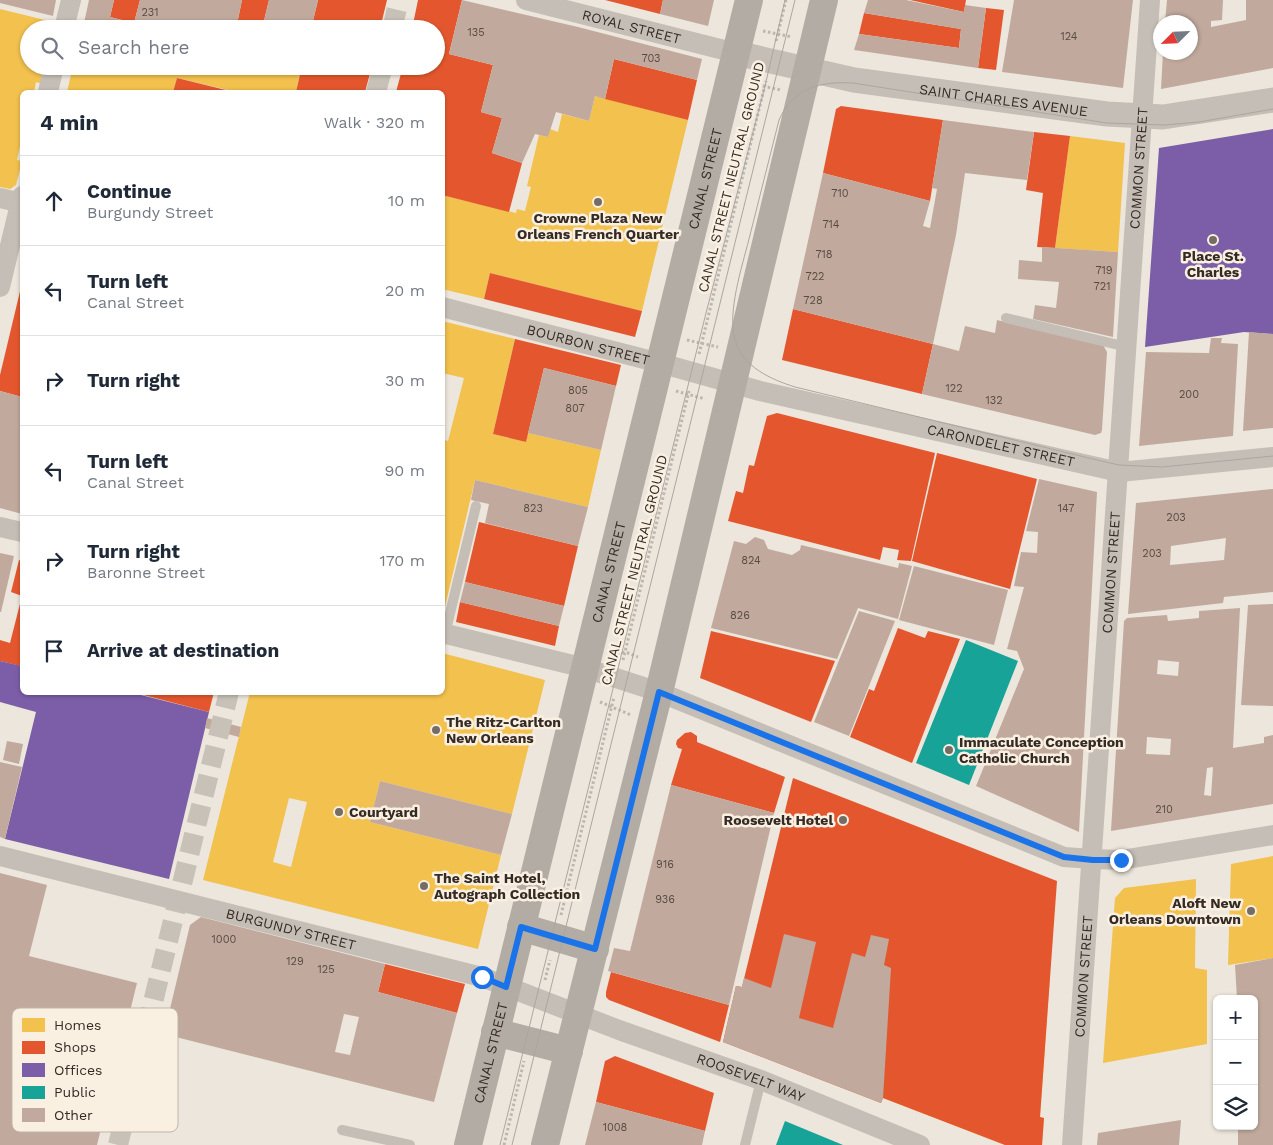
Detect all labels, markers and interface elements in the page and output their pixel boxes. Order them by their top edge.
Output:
house number: 231 [141,6,159,19]
street label: ROYAL STREET [581,7,683,47]
north arrow [1153,15,1198,60]
search box [20,20,445,75]
house number: 135 [467,26,485,39]
house number: 124 [1060,30,1078,43]
icon: search [38,34,66,62]
text: Search here [78,36,189,59]
house number: 703 [642,52,661,65]
street label: CANAL STREET NEUTRAL GROUND [694,59,768,295]
street label: SAINT CHARLES AVENUE [918,81,1089,119]
street label: COMMON STREET [1126,106,1151,230]
text: 4 min [40,110,98,135]
text: Walk · 320 m [324,113,425,132]
street label: CANAL STREET [684,126,726,232]
text: Continue [87,180,171,203]
icon: ahead [40,187,68,215]
house number: 710 [831,187,849,200]
text: 10 m [388,191,425,210]
marker: Crowne Plaza New Orleans French Quarter [592,196,604,208]
text: Burgundy Street [87,203,213,222]
place label: Crowne Plaza New Orleans French Quarter [517,210,679,242]
house number: 714 [822,218,840,231]
marker: Place St. Charles [1207,234,1219,246]
house number: 718 [815,248,833,261]
place label: Place St. Charles [1182,248,1244,280]
house number: 719 [1095,264,1113,277]
text: Turn left [87,270,168,293]
house number: 722 [806,270,825,283]
icon: left [40,277,68,305]
house number: 721 [1094,280,1110,293]
text: 20 m [385,281,425,300]
text: Canal Street [87,293,184,312]
house number: 728 [803,294,823,307]
street label: BOURBON STREET [525,321,652,368]
icon: right [40,367,68,395]
text: Turn right [87,369,180,392]
text: 30 m [385,371,425,390]
house number: 122 [945,382,963,395]
house number: 805 [568,384,588,397]
house number: 200 [1179,388,1199,401]
house number: 132 [985,394,1003,407]
house number: 807 [565,402,585,415]
street label: CARONDELET STREET [926,421,1077,470]
text: Turn left [87,450,168,473]
street label: CANAL STREET NEUTRAL GROUND [597,452,671,688]
icon: left [40,457,68,485]
text: 90 m [384,461,425,480]
text: Canal Street [87,473,184,492]
house number: 823 [523,502,543,515]
house number: 147 [1058,502,1074,515]
street label: COMMON STREET [1099,510,1123,634]
house number: 203 [1166,511,1186,524]
street label: CANAL STREET [587,520,629,626]
text: Turn right [87,540,180,563]
icon: right [40,547,68,575]
house number: 203 [1142,547,1162,560]
text: 170 m [379,551,425,570]
house number: 824 [741,554,761,567]
text: Baronne Street [87,563,205,582]
house number: 826 [730,609,750,622]
icon: arrive [40,637,68,665]
text: Arrive at destination [87,639,279,662]
place label: The Ritz-Carlton New Orleans [446,714,561,746]
marker: The Ritz-Carlton New Orleans [430,724,442,736]
place label: Immaculate Conception Catholic Church [959,734,1124,766]
marker: Immaculate Conception Catholic Church [943,744,955,756]
house number: 210 [1155,803,1173,816]
place label: Courtyard [349,804,418,820]
marker: Courtyard [333,806,345,818]
place label: Roosevelt Hotel [724,812,833,828]
marker: Roosevelt Hotel [837,814,849,826]
route end [1110,849,1133,872]
house number: 916 [656,858,674,871]
place label: The Saint Hotel, Autograph Collection [434,870,580,902]
marker: The Saint Hotel, Autograph Collection [418,880,430,892]
house number: 936 [655,893,675,906]
place label: Aloft New Orleans Downtown [1109,895,1241,927]
street label: BURGUNDY STREET [224,905,358,953]
marker: Aloft New Orleans Downtown [1245,905,1257,917]
street label: COMMON STREET [1071,914,1096,1038]
house number: 1000 [212,933,237,946]
house number: 129 [286,955,304,968]
house number: 125 [317,963,335,976]
route start [471,966,494,989]
map controls [1213,995,1258,1130]
button: + [1213,995,1258,1040]
street label: CANAL STREET [470,1000,511,1105]
legend [12,1008,178,1132]
text: Homes [54,1017,101,1033]
text: Shops [54,1039,96,1055]
button: − [1213,1040,1258,1085]
street label: ROOSEVELT WAY [695,1050,807,1105]
text: Offices [54,1062,103,1078]
text: Public [54,1084,96,1100]
button: layers [1213,1085,1258,1130]
text: Other [54,1107,93,1123]
house number: 1008 [603,1121,628,1134]

